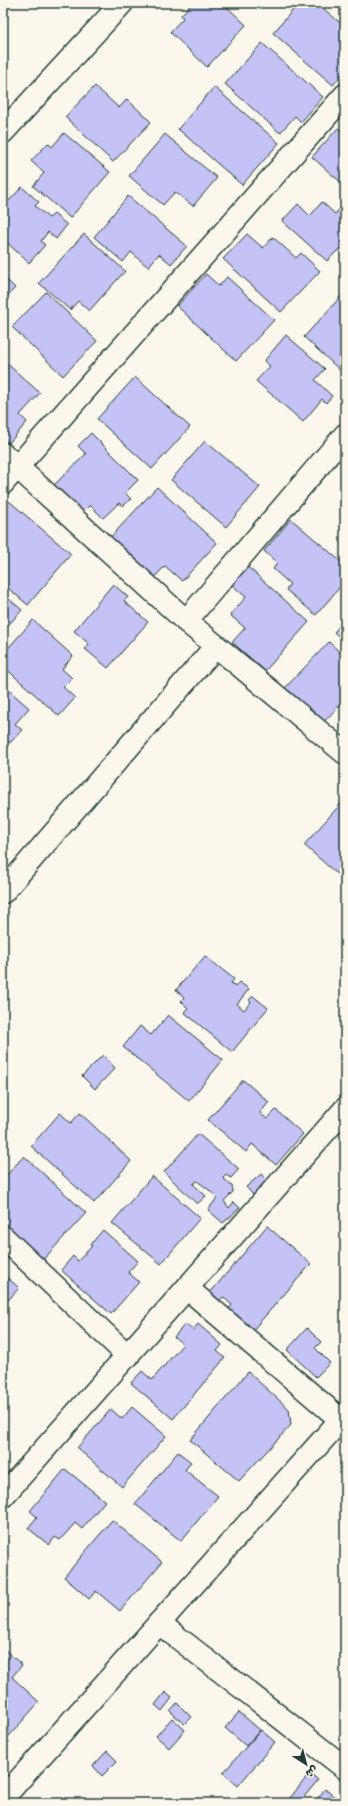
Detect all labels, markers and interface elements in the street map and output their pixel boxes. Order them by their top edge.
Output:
north arrow [286,1744,326,1784]
text: ش [302,1761,321,1781]

